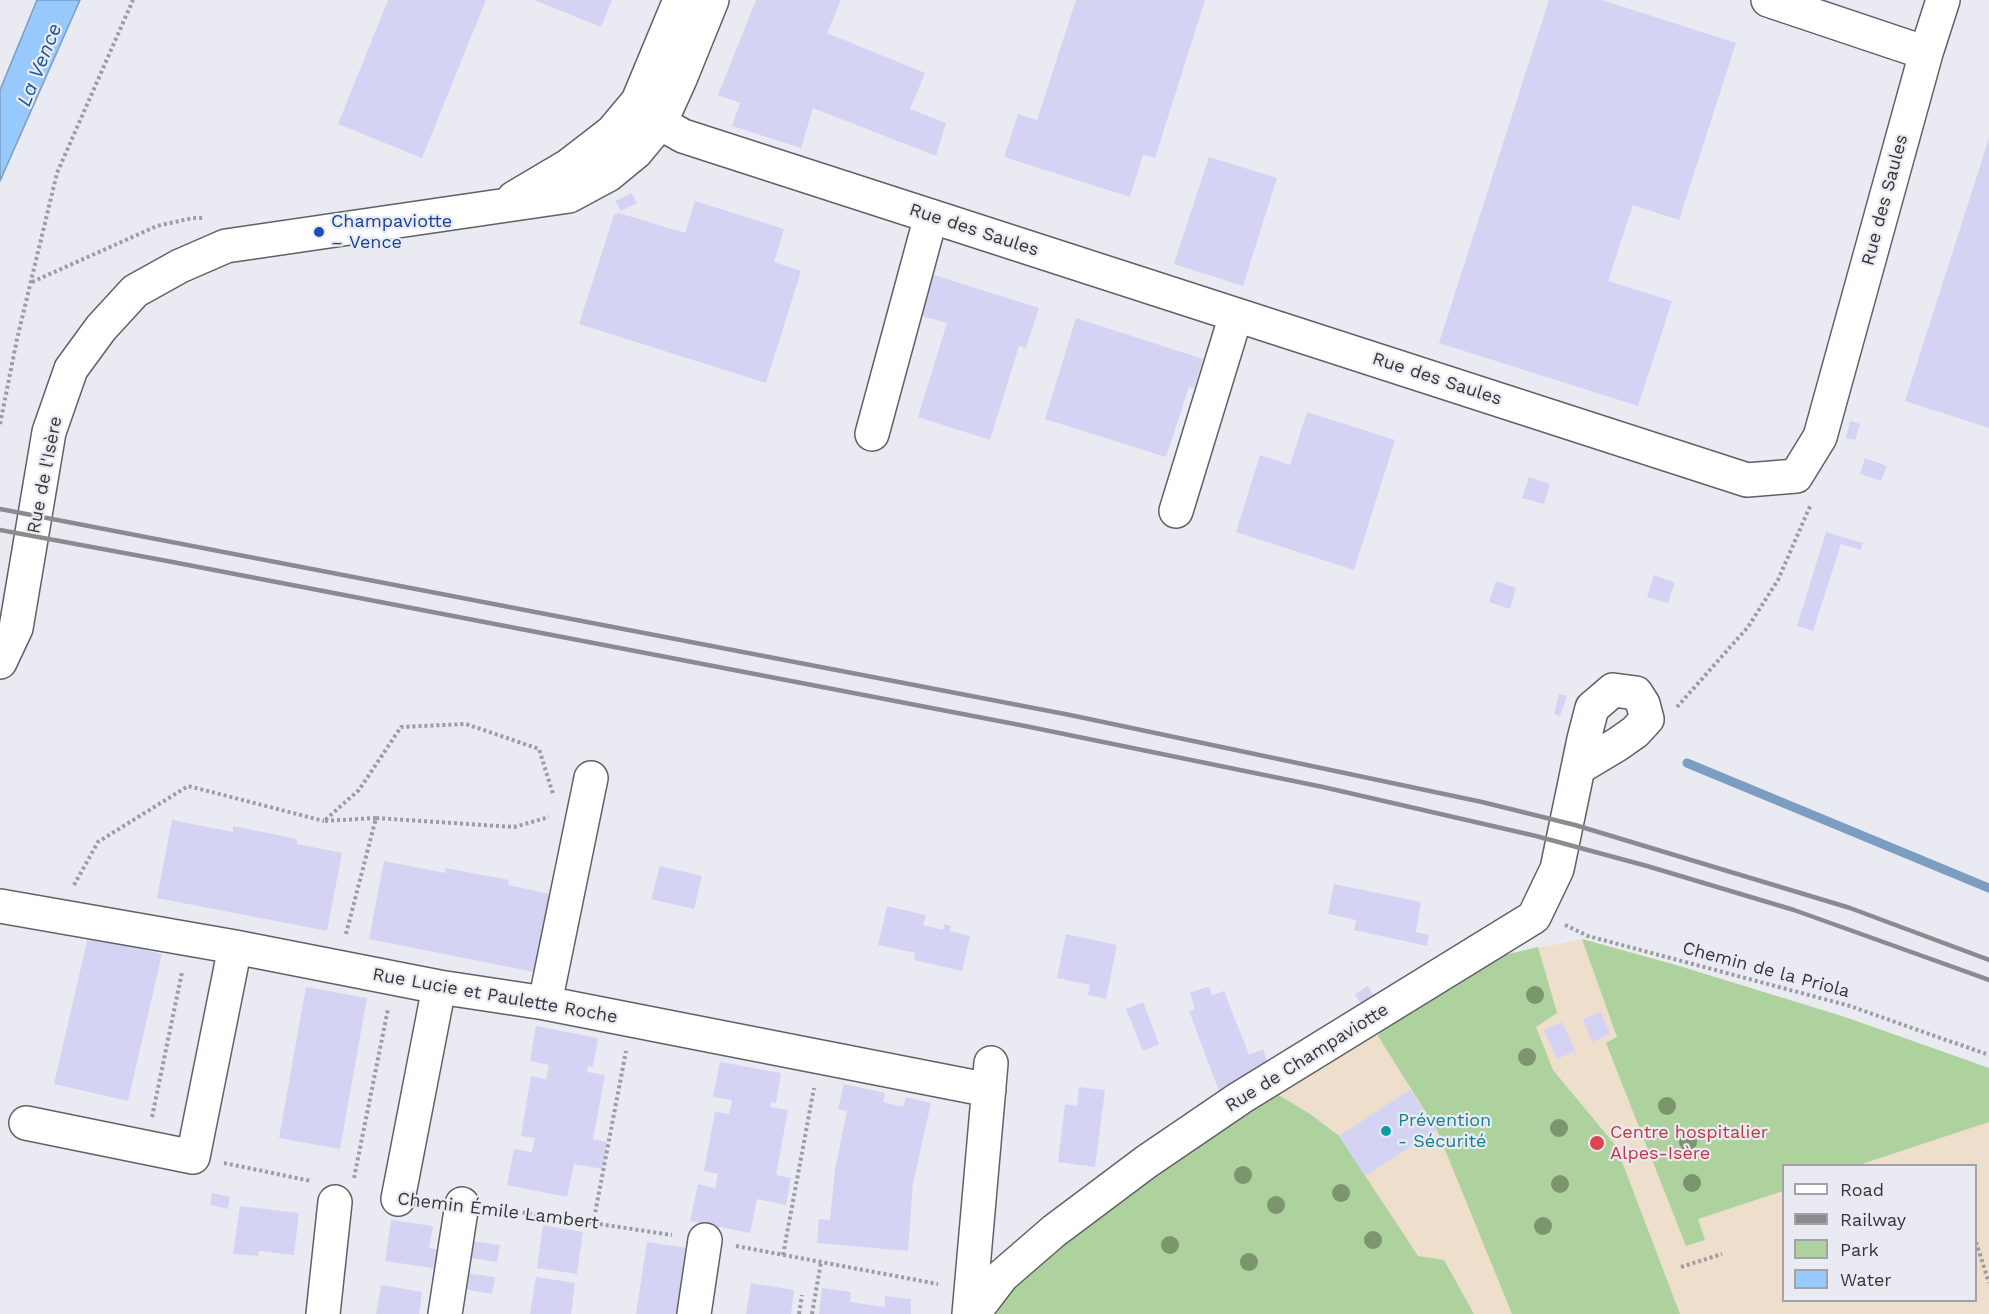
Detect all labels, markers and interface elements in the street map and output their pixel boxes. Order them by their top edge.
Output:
water label: La Vence [12,20,68,110]
street label: Rue des Saules [1857,132,1913,268]
street label: Rue des Saules [907,199,1041,261]
place label: Champaviotte – Vence [331,211,452,254]
marker: Champaviotte – Vence [312,225,326,239]
street label: Rue des Saules [1370,348,1504,410]
street label: Rue de l'Isère [23,415,67,535]
street label: Chemin de la Priola [1680,937,1852,1003]
street label: Rue Lucie et Paulette Roche [371,964,619,1028]
street label: Rue de Champaviotte [1221,999,1393,1117]
place label: Prévention - Sécurité [1398,1110,1491,1152]
place label: Centre hospitalier Alpes-Isère [1610,1122,1768,1164]
marker: Prévention - Sécurité [1379,1124,1393,1138]
marker: Centre hospitalier Alpes-Isère [1588,1134,1606,1152]
legend [1782,1164,1977,1302]
text: Road [1840,1179,1884,1200]
street label: Chemin Émile Lambert [396,1188,600,1234]
text: Railway [1840,1209,1906,1230]
text: Park [1840,1239,1879,1260]
text: Water [1840,1269,1892,1290]

